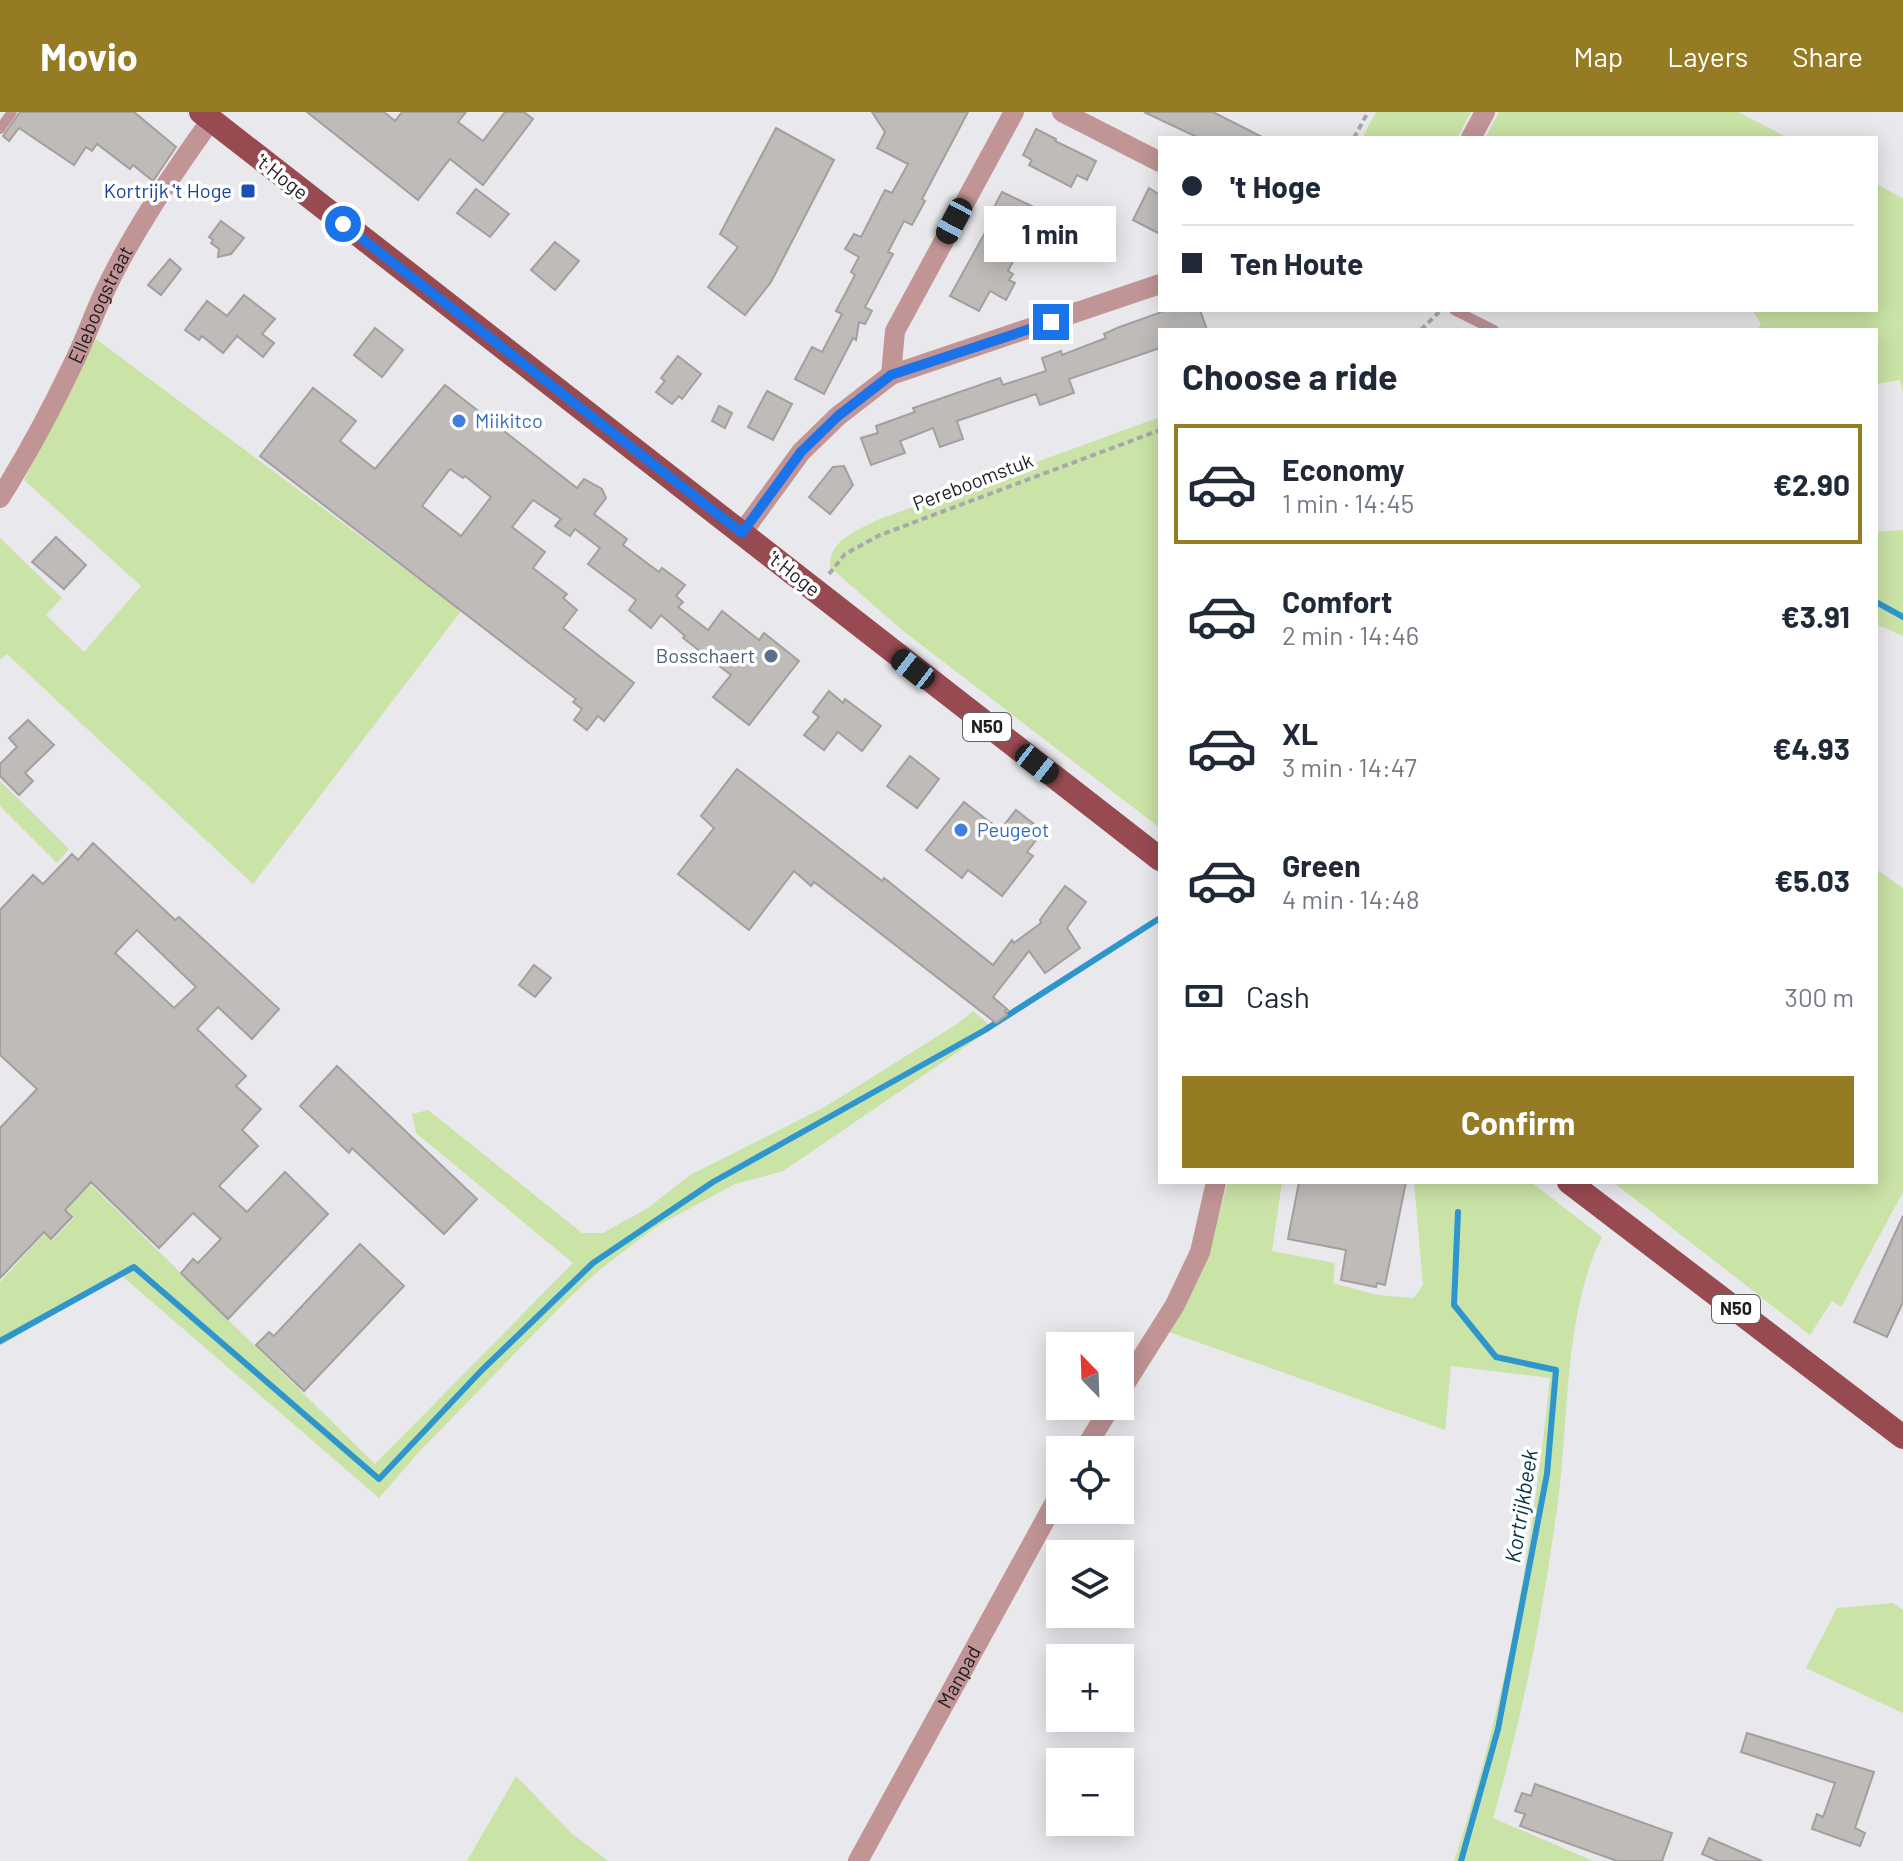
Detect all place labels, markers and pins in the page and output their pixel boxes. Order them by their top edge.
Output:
place label: Kortrijk 't Hoge [104,178,232,202]
marker: Kortrijk 't Hoge [239,182,257,200]
place label: Miikitco [475,408,543,432]
marker: Miikitco [450,412,468,430]
place label: Bosschaert [656,643,755,667]
marker: Bosschaert [762,647,780,665]
place label: Peugeot [977,817,1049,841]
marker: Peugeot [952,821,970,839]

